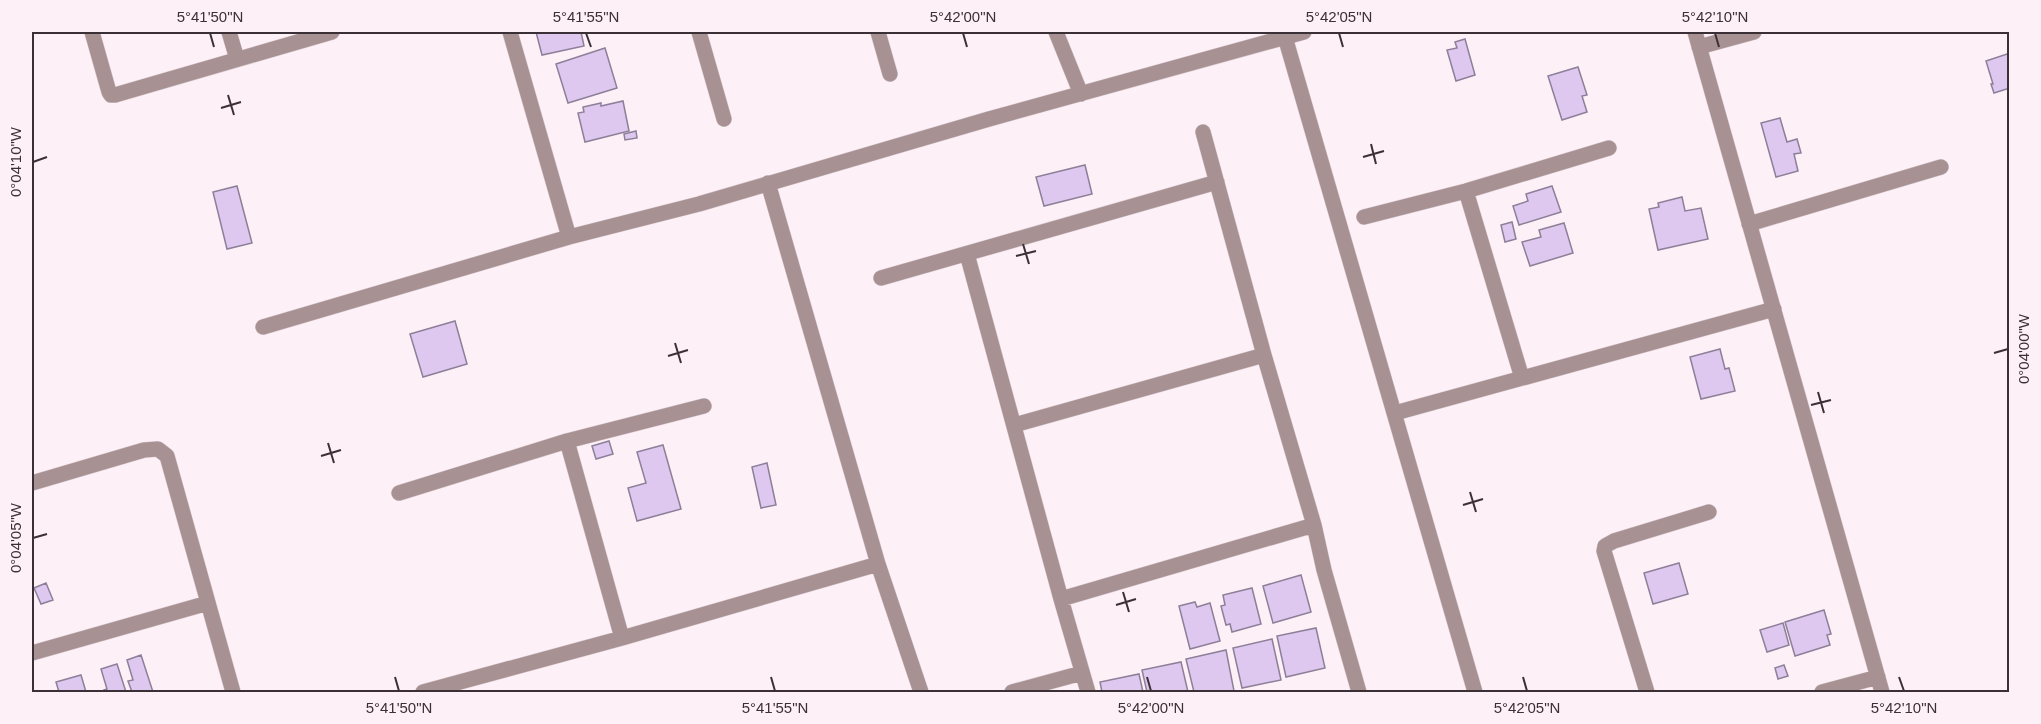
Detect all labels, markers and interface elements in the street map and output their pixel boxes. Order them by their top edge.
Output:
text: 5°41'50"N [177,8,243,25]
text: 5°41'55"N [553,8,619,25]
text: 5°42'00"N [930,8,996,25]
text: 5°42'05"N [1306,8,1372,25]
text: 5°42'10"N [1682,8,1748,25]
text: 0°04'10"W [7,126,24,197]
text: 0°04'00"W [2015,313,2032,384]
text: 0°04'05"W [7,502,24,573]
text: 5°41'50"N [366,699,432,716]
text: 5°41'55"N [742,699,808,716]
text: 5°42'00"N [1118,699,1184,716]
text: 5°42'05"N [1494,699,1560,716]
text: 5°42'10"N [1871,699,1937,716]

